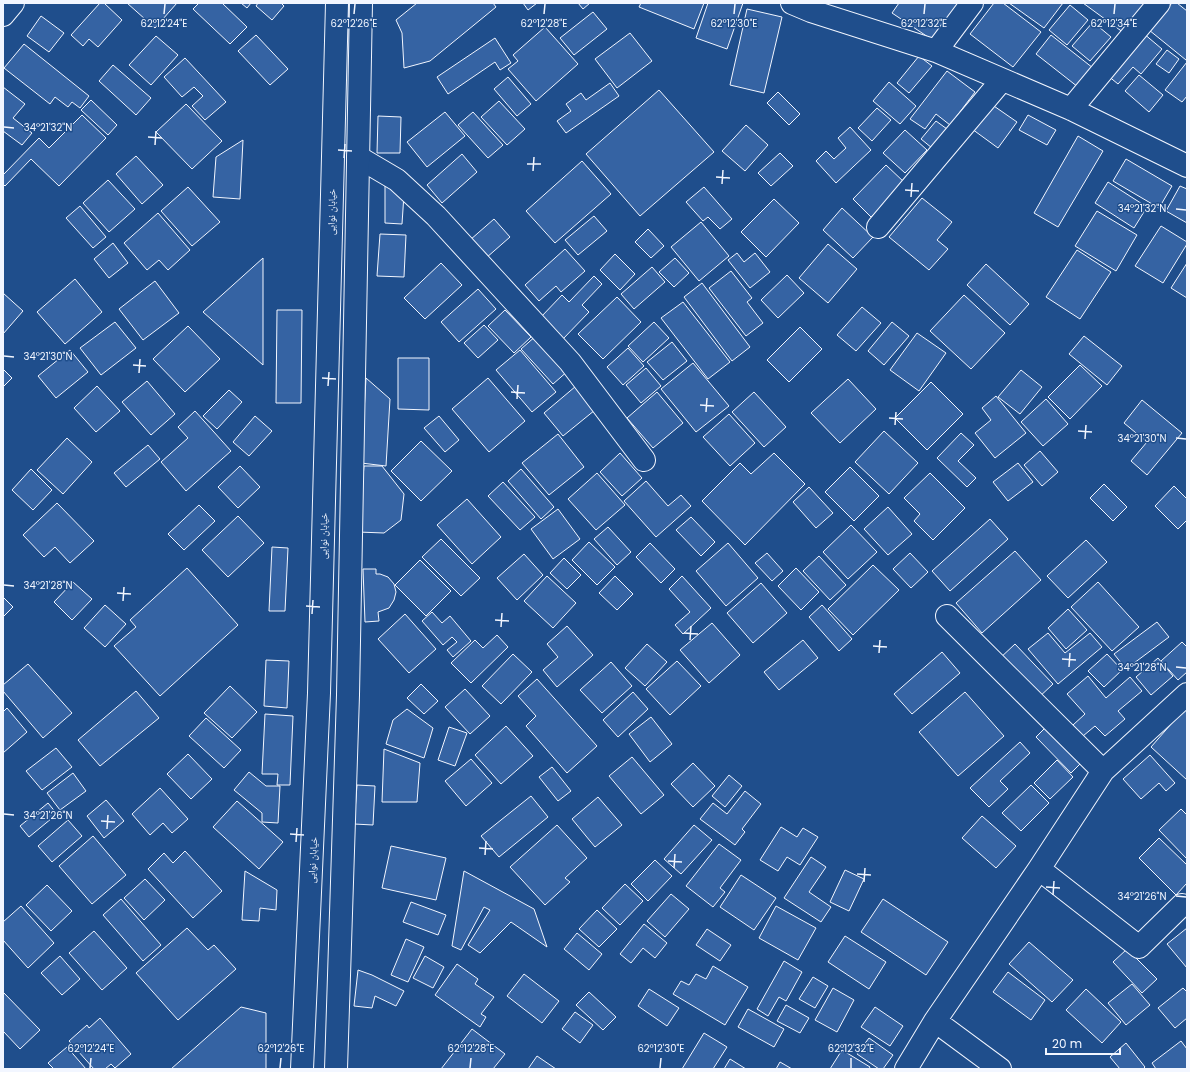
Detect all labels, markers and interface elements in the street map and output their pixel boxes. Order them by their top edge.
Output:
text: 62°12'24"E [141,16,187,31]
text: 62°12'26"E [331,16,377,31]
text: 62°12'28"E [521,16,567,31]
text: 62°12'30"E [711,16,757,31]
text: 62°12'32"E [901,16,947,31]
text: 62°12'34"E [1091,16,1137,31]
text: 34°21'32"N [24,120,72,135]
street label: خیابان نوایی [324,188,339,235]
text: 34°21'32"N [1118,201,1166,216]
text: 34°21'30"N [24,349,72,364]
text: 34°21'30"N [1118,431,1166,446]
street label: خیابان نوایی [316,512,331,559]
text: 34°21'28"N [24,578,72,593]
text: 34°21'28"N [1118,660,1166,675]
text: 34°21'26"N [24,808,72,823]
street label: خیابان نوایی [304,836,321,884]
text: 34°21'26"N [1118,889,1166,904]
scale bar [1046,1030,1120,1056]
text: 20 m [1052,1035,1082,1052]
text: 62°12'24"E [68,1041,114,1056]
text: 62°12'26"E [258,1041,304,1056]
text: 62°12'28"E [448,1041,494,1056]
text: 62°12'30"E [638,1041,684,1056]
text: 62°12'32"E [828,1041,874,1056]

